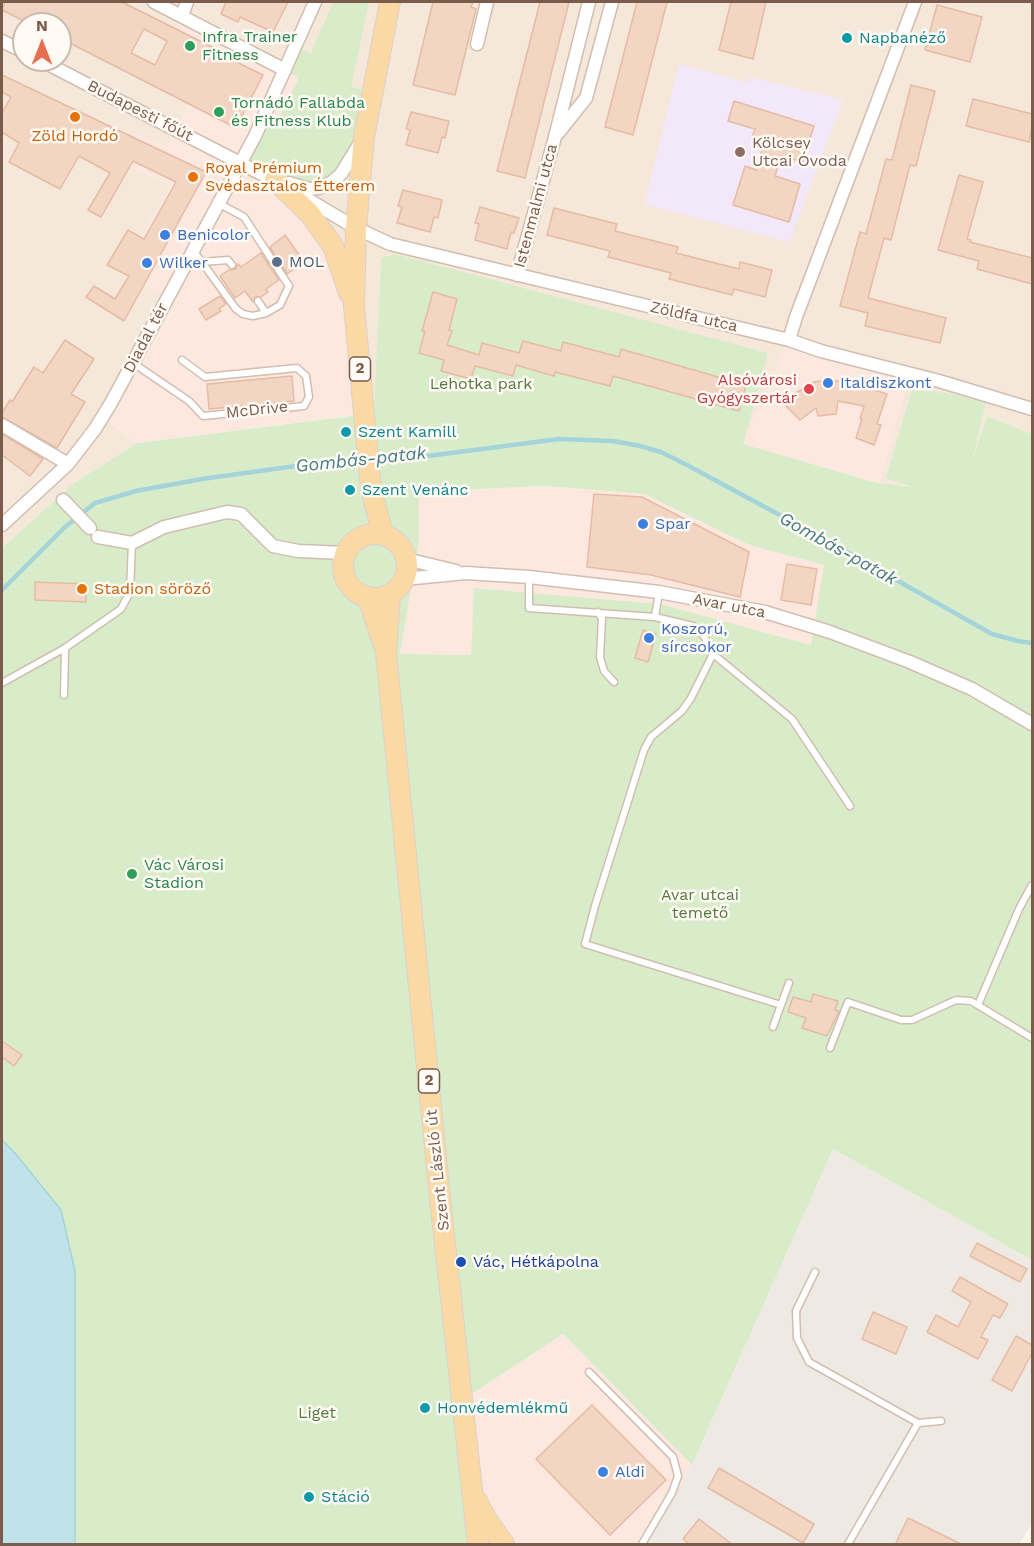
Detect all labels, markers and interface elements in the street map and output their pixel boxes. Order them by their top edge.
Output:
north arrow [12,12,72,72]
text: N [36,16,48,35]
place label: Infra Trainer Fitness [202,27,297,65]
place label: Napbanéző [859,28,946,48]
marker: Napbanéző [840,31,854,45]
marker: Infra Trainer Fitness [183,39,197,53]
street label: Budapesti főút [84,76,196,146]
place label: Tornádó Fallabda és Fitness Klub [231,93,365,131]
marker: Tornádó Fallabda és Fitness Klub [212,105,226,119]
marker: Zöld Hordó [68,110,82,124]
place label: Zöld Hordó [32,126,118,146]
place label: Kölcsey Utcai Óvoda [752,133,847,171]
street label: Istenmalmi utca [510,142,562,270]
marker: Kölcsey Utcai Óvoda [733,145,747,159]
place label: Royal Prémium Svédasztalos Étterem [205,158,375,196]
marker: Royal Prémium Svédasztalos Étterem [186,170,200,184]
place label: Benicolor [177,225,250,245]
marker: Benicolor [158,228,172,242]
place label: MOL [289,252,324,272]
place label: Wilker [159,253,208,273]
marker: MOL [270,255,284,269]
marker: Wilker [140,256,154,270]
street label: Zöldfa utca [648,298,740,336]
street label: Diadal tér [120,300,172,376]
road number: 2 [350,357,370,381]
place label: Alsóvárosi Gyógyszertár [697,370,797,408]
place label: Italdiszkont [840,373,932,393]
park label: Lehotka park [430,374,532,394]
marker: Italdiszkont [821,376,835,390]
marker: Alsóvárosi Gyógyszertár [802,382,816,396]
street label: McDrive [225,397,289,423]
place label: Szent Kamill [358,422,456,442]
marker: Szent Kamill [339,425,353,439]
water label: Gombás-patak [295,442,427,478]
place label: Szent Venánc [362,480,468,500]
marker: Szent Venánc [343,483,357,497]
water label: Gombás-patak [775,508,901,590]
place label: Spar [655,514,691,534]
marker: Spar [636,517,650,531]
place label: Stadion söröző [94,579,211,599]
marker: Stadion söröző [75,582,89,596]
street label: Avar utca [691,590,767,622]
place label: Koszorú, sírcsokor [661,619,732,657]
marker: Koszorú, sírcsokor [642,631,656,645]
place label: Vác Városi Stadion [144,855,224,893]
marker: Vác Városi Stadion [125,867,139,881]
park label: Avar utcai temető [661,885,739,923]
road number: 2 [418,1069,440,1093]
street label: Szent László út [422,1108,454,1232]
place label: Vác, Hétkápolna [473,1252,599,1272]
marker: Vác, Hétkápolna [454,1255,468,1269]
place label: Honvédemlékmű [437,1398,568,1418]
marker: Honvédemlékmű [418,1401,432,1415]
park label: Liget [298,1403,336,1423]
place label: Aldi [615,1462,645,1482]
marker: Aldi [596,1465,610,1479]
place label: Stáció [321,1487,370,1507]
marker: Stáció [302,1490,316,1504]

